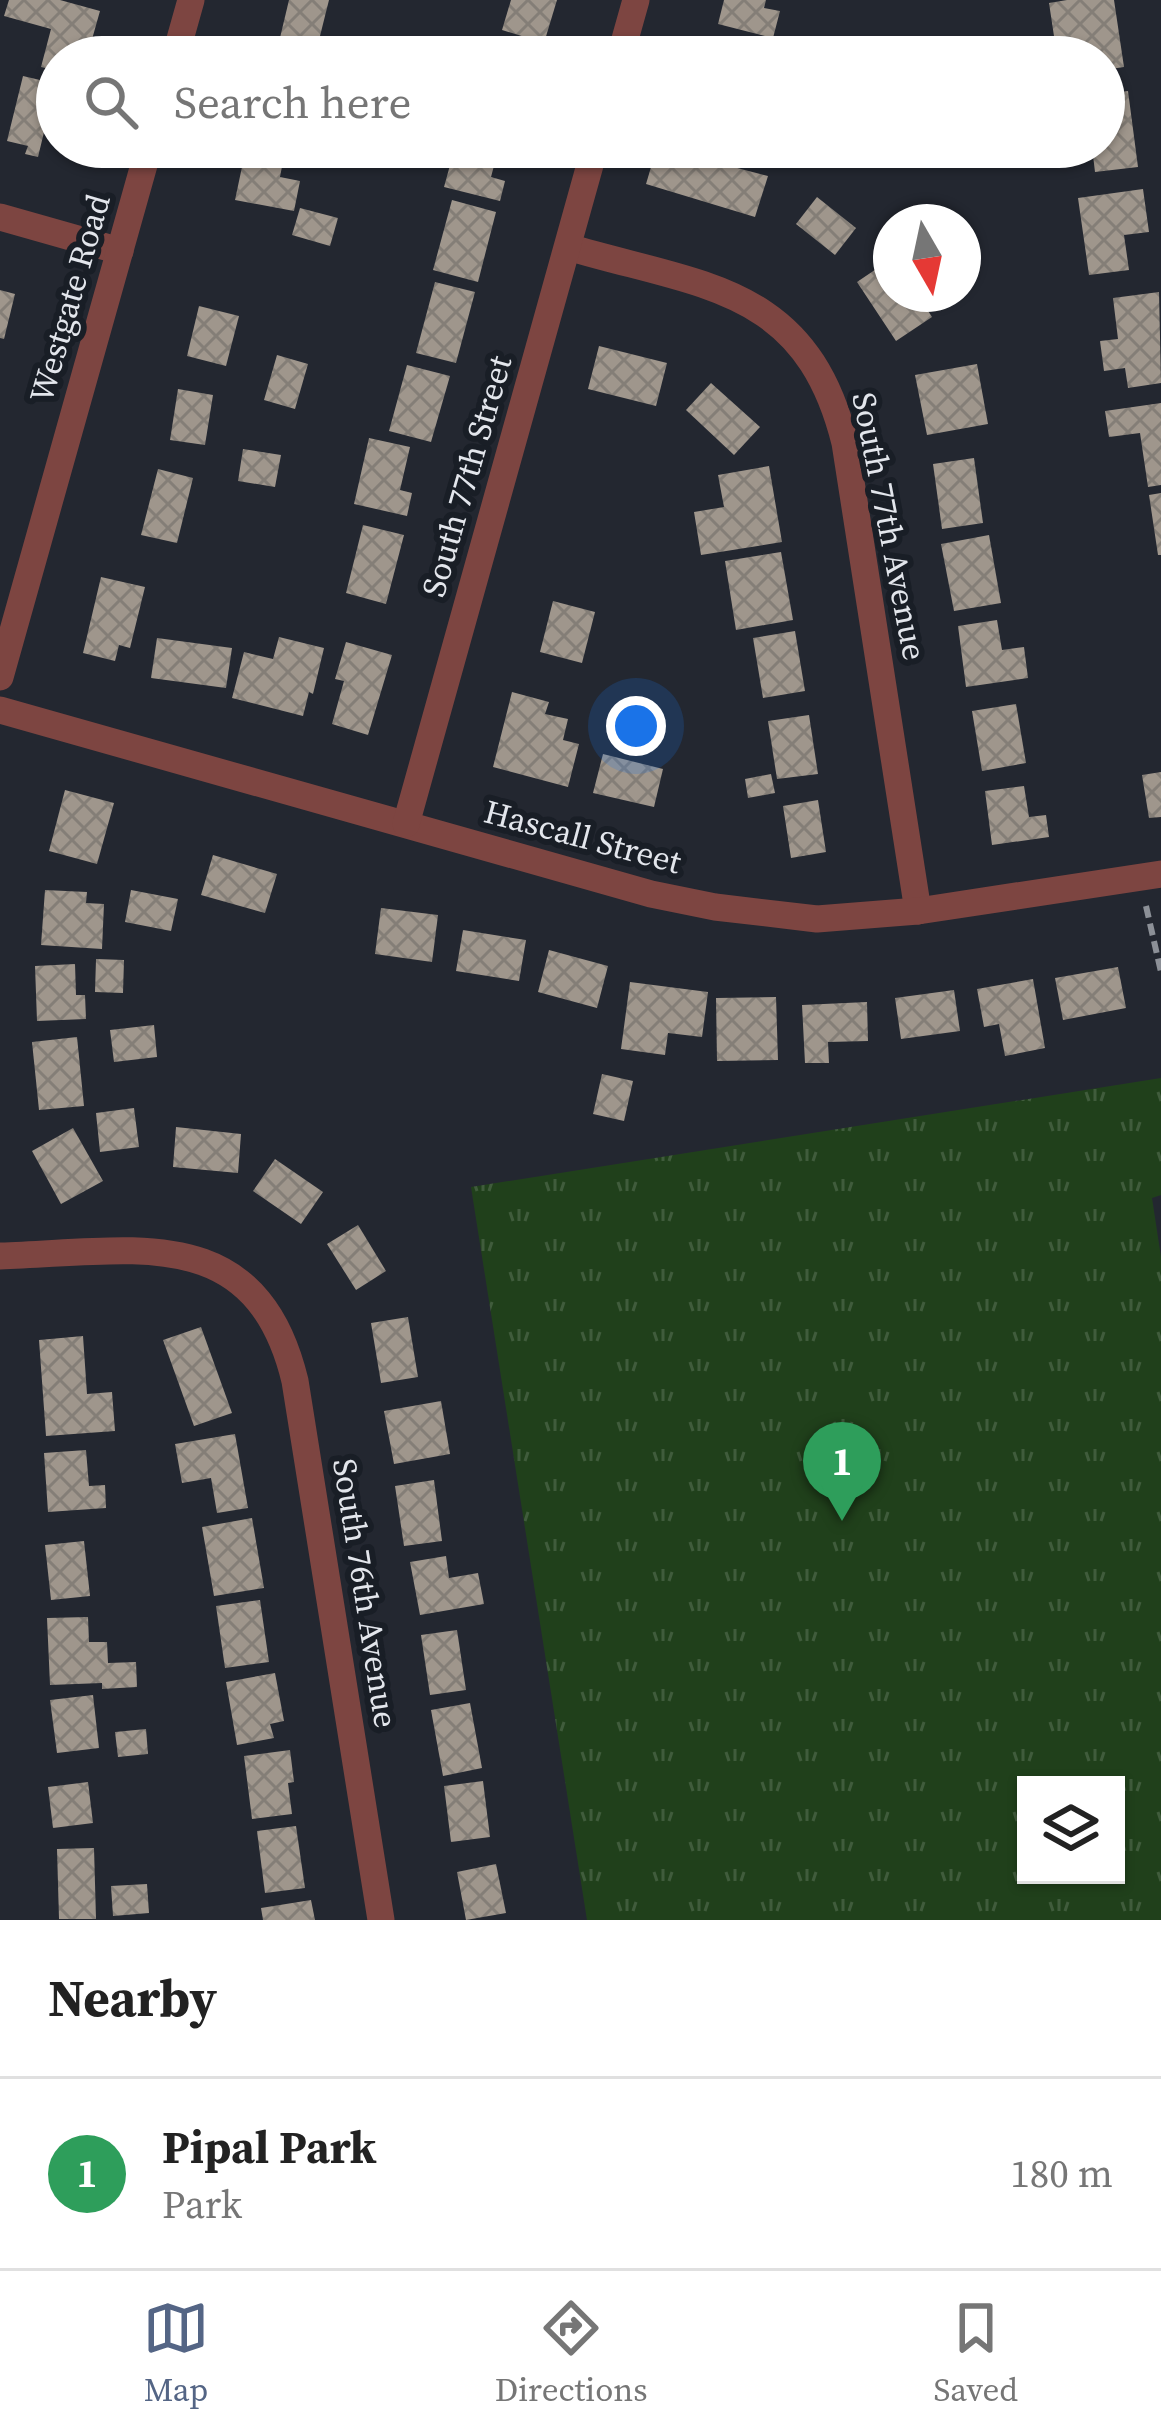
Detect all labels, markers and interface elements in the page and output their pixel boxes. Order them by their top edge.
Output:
search box [36,36,1125,168]
icon: search [78,69,144,135]
text: Search here [174,71,411,133]
street label: Westgate Road [18,189,121,407]
north arrow [873,204,981,312]
street label: South 77th Street [411,350,522,602]
street label: South 77th Avenue [841,388,938,664]
your location [606,696,666,756]
street label: Hascall Street [479,789,687,884]
pin: 1 [803,1422,881,1521]
street label: South 76th Avenue [322,1455,409,1731]
map controls [1017,1776,1125,1884]
button: layers [1017,1776,1125,1884]
text: Nearby [48,1963,217,2033]
text: Pipal Park [162,2116,376,2178]
text: 1 [76,2147,98,2200]
text: 180 m [1010,2147,1113,2200]
text: Park [162,2178,242,2231]
tab: Map [143,2295,209,2412]
tab: Directions [495,2295,648,2412]
tab: Saved [933,2295,1018,2412]

